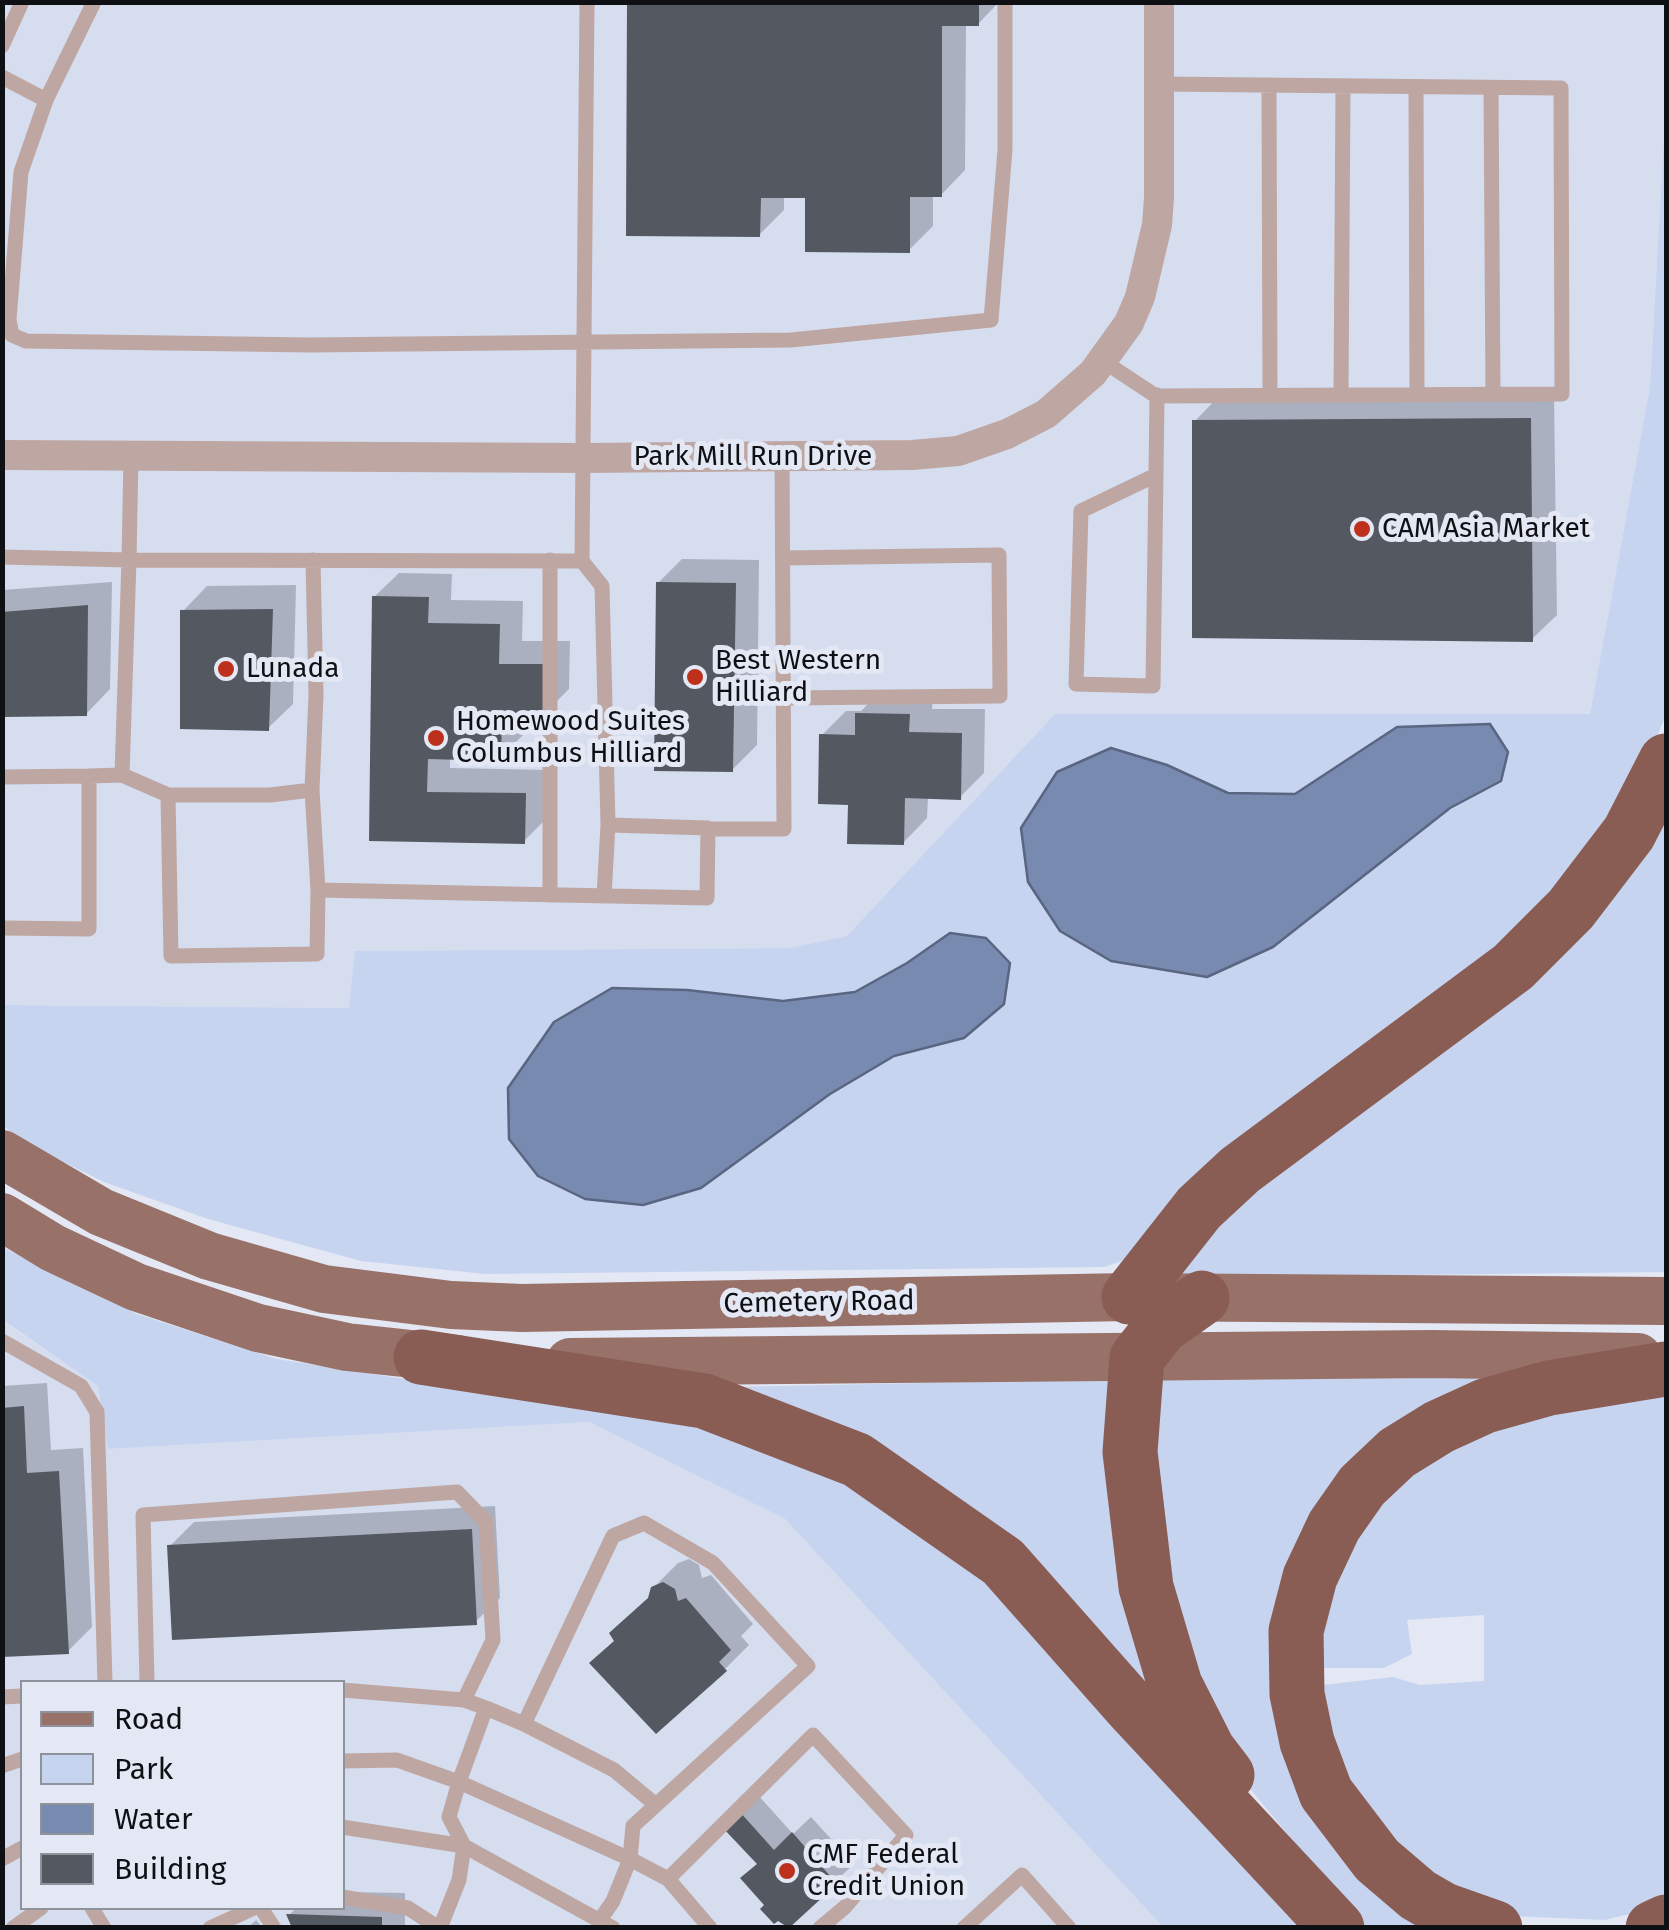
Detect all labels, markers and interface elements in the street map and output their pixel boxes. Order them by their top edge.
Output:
street label: Park Mill Run Drive [634,440,872,474]
place label: CAM Asia Market [1382,512,1590,546]
marker: CAM Asia Market [1351,518,1373,540]
place label: Best Western Hilliard [715,644,881,710]
place label: Lunada [246,652,339,686]
marker: Lunada [215,658,237,680]
marker: Best Western Hilliard [684,666,706,688]
place label: Homewood Suites Columbus Hilliard [456,705,685,771]
marker: Homewood Suites Columbus Hilliard [425,727,447,749]
street label: Cemetery Road [723,1285,915,1321]
legend [20,1680,345,1910]
text: Road [114,1701,183,1737]
text: Park [114,1751,173,1787]
text: Water [114,1801,193,1837]
place label: CMF Federal Credit Union [807,1838,965,1904]
text: Building [114,1851,226,1887]
marker: CMF Federal Credit Union [776,1860,798,1882]

